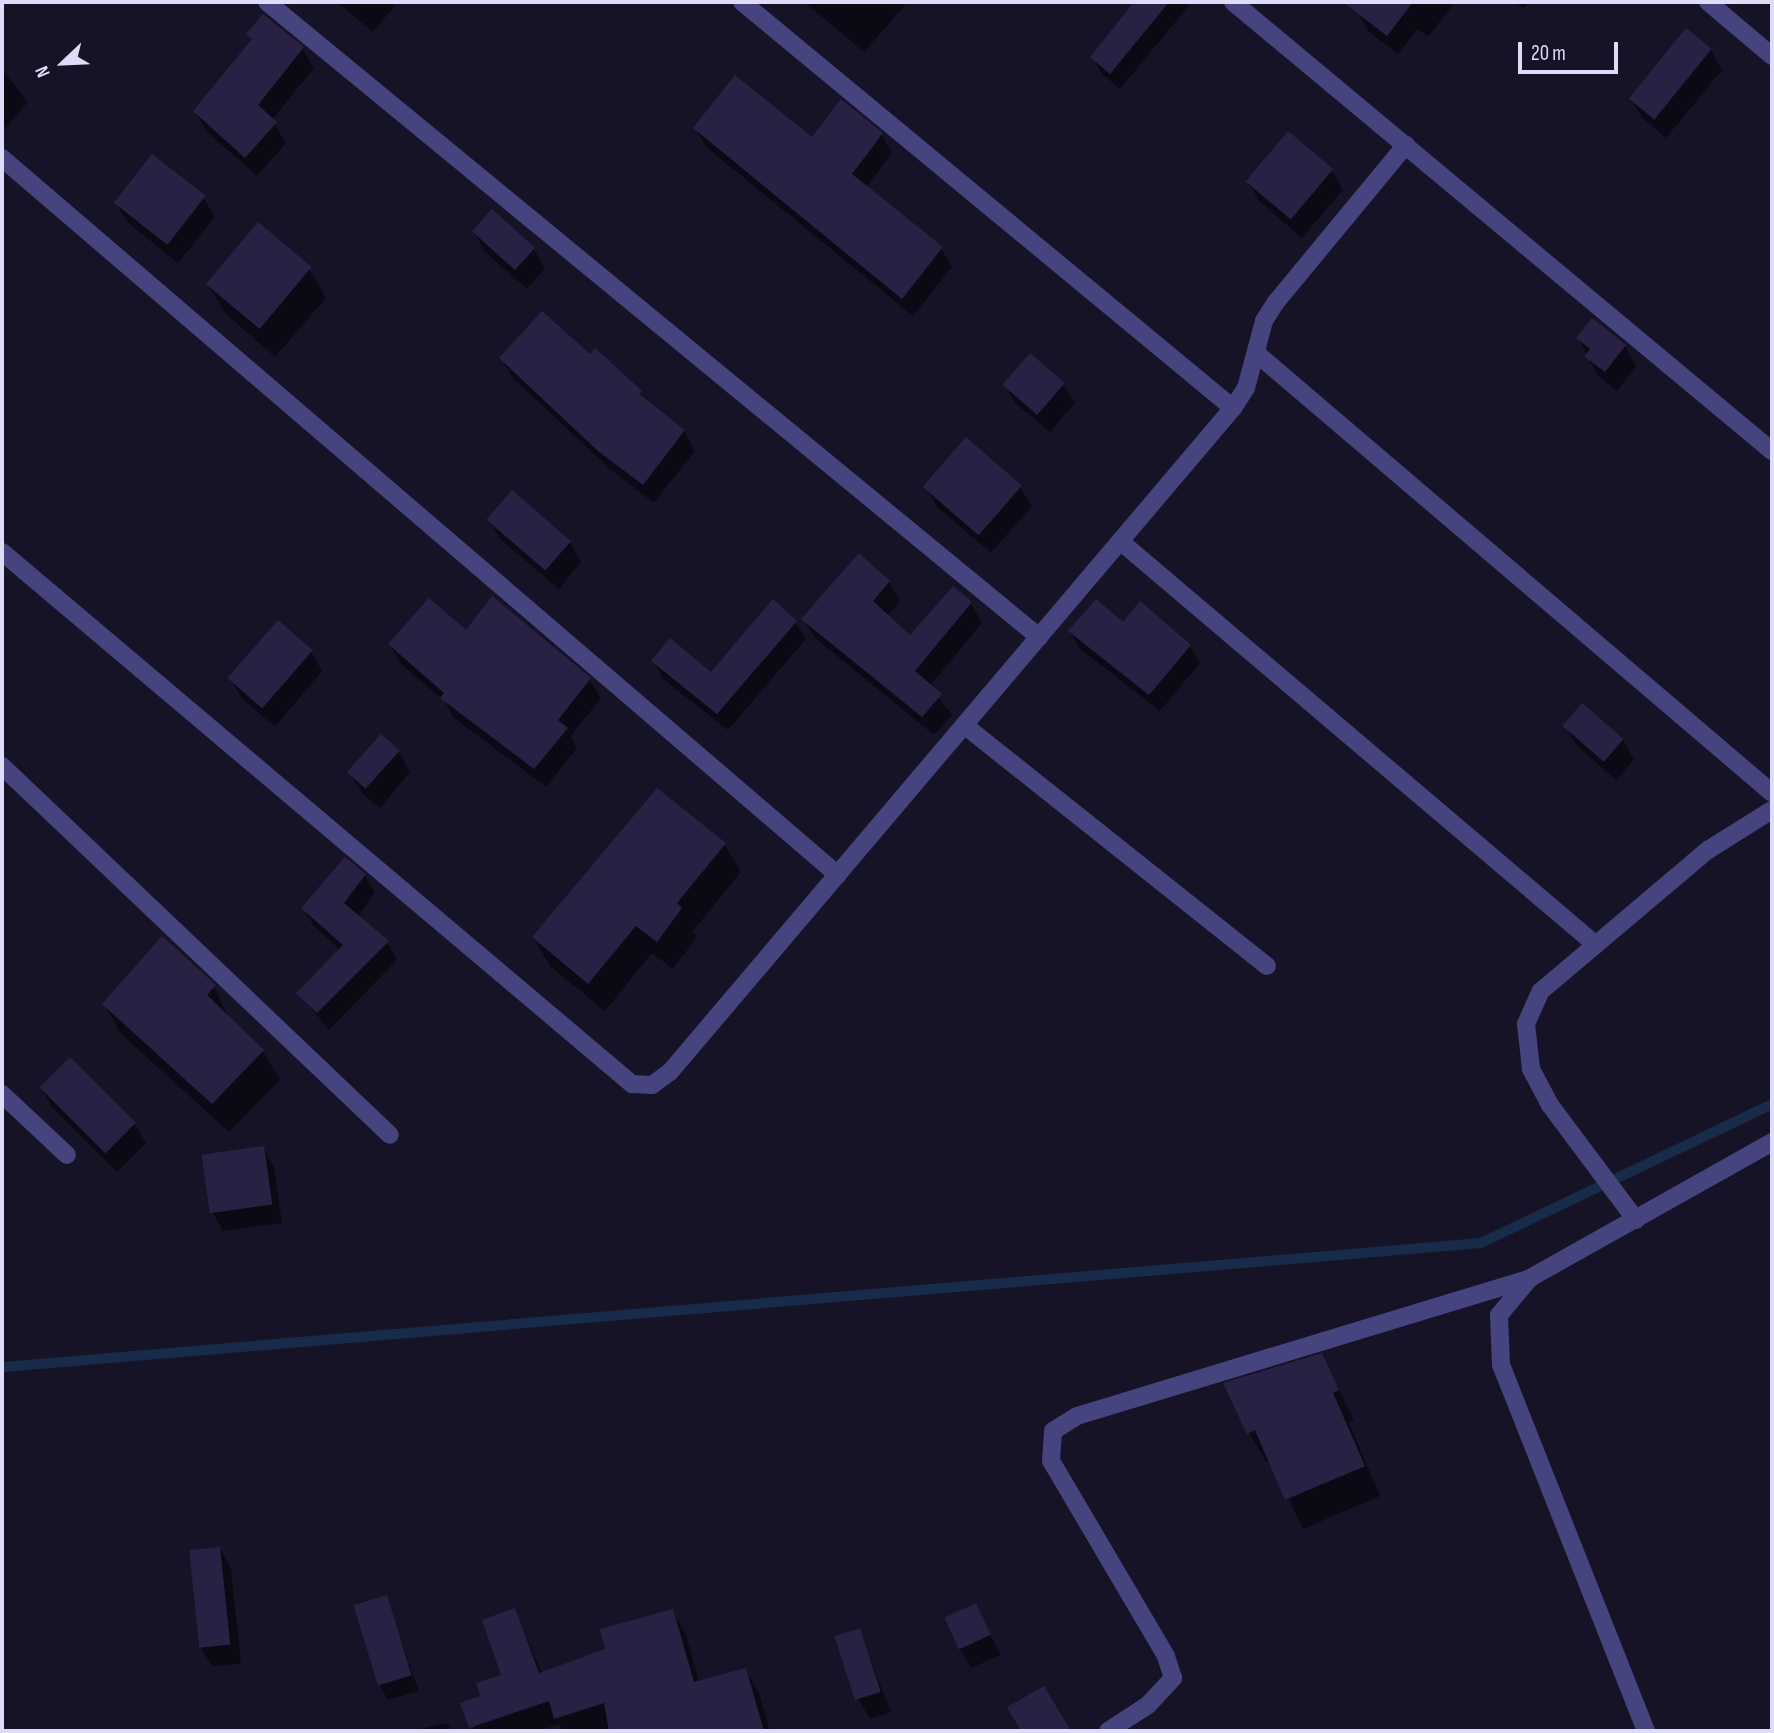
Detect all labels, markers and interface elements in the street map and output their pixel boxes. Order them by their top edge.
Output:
north arrow [28,28,98,98]
scale bar [1522,28,1622,72]
text: 20 m [1531,41,1566,66]
text: N [31,62,56,81]

